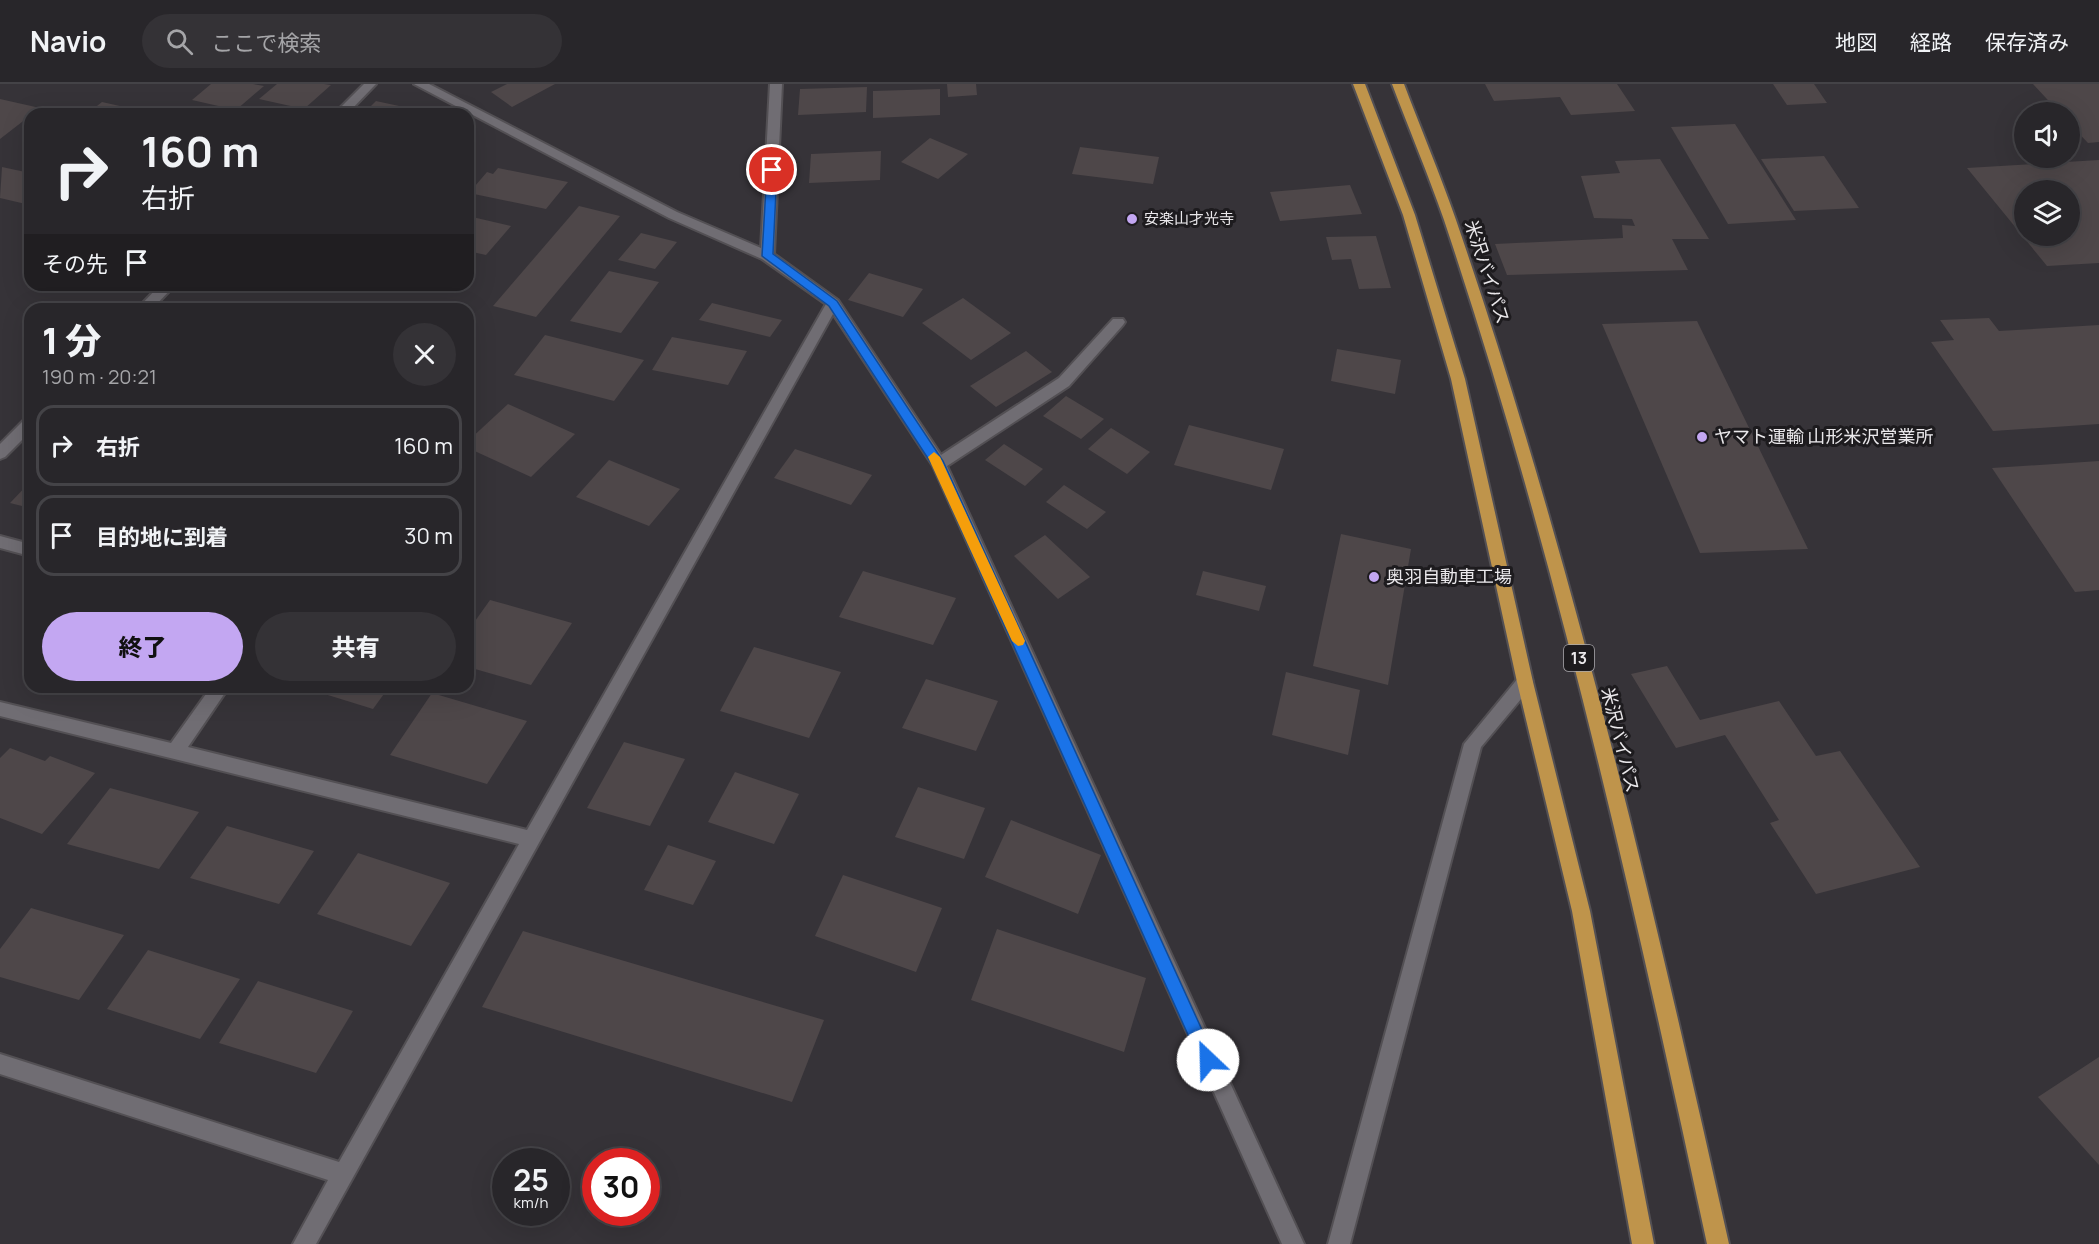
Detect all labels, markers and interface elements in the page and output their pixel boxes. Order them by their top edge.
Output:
search box [142,14,562,68]
text: Navio [30,22,106,60]
icon: search [163,25,196,58]
text: ここで検索 [211,28,321,58]
text: 地図 [1835,28,1877,56]
text: 経路 [1910,28,1952,56]
text: 保存済み [1985,28,2069,56]
map controls [2014,102,2080,246]
button: sound [2014,102,2080,168]
text: 160 m [141,122,259,180]
icon: right [42,132,120,210]
pin [746,144,797,195]
icon: arrive [755,153,788,186]
text: 右折 [141,179,195,216]
button: layers [2014,180,2080,246]
place label: 安楽山才光寺 [1144,208,1234,229]
marker: 安楽山才光寺 [1125,212,1139,226]
street label: 米沢バイパス [1460,217,1516,327]
icon: arrive [120,246,153,279]
text: その先 [42,249,108,279]
text: 1 分 [42,316,102,365]
button: close [393,323,456,386]
text: 190 m · 20:21 [42,363,157,390]
place label: ヤマト運輸 山形米沢営業所 [1714,424,1934,448]
icon: right [45,429,78,462]
marker: ヤマト運輸 山形米沢営業所 [1695,430,1709,444]
text: 160 m [394,431,453,461]
text: 右折 [96,432,140,462]
icon: arrive [45,519,78,552]
text: 30 m [404,521,453,551]
text: 目的地に到着 [96,522,228,552]
place label: 奥羽自動車工場 [1386,564,1512,588]
marker: 奥羽自動車工場 [1367,570,1381,584]
button: 終了 [42,612,243,681]
button: 共有 [255,612,456,681]
road number: 13 [1564,645,1594,671]
street label: 米沢バイパス [1596,685,1646,795]
position arrow [1176,1028,1240,1092]
speed limit sign: 30 [582,1148,660,1226]
text: 25 [513,1159,549,1200]
text: km/h [514,1192,548,1213]

